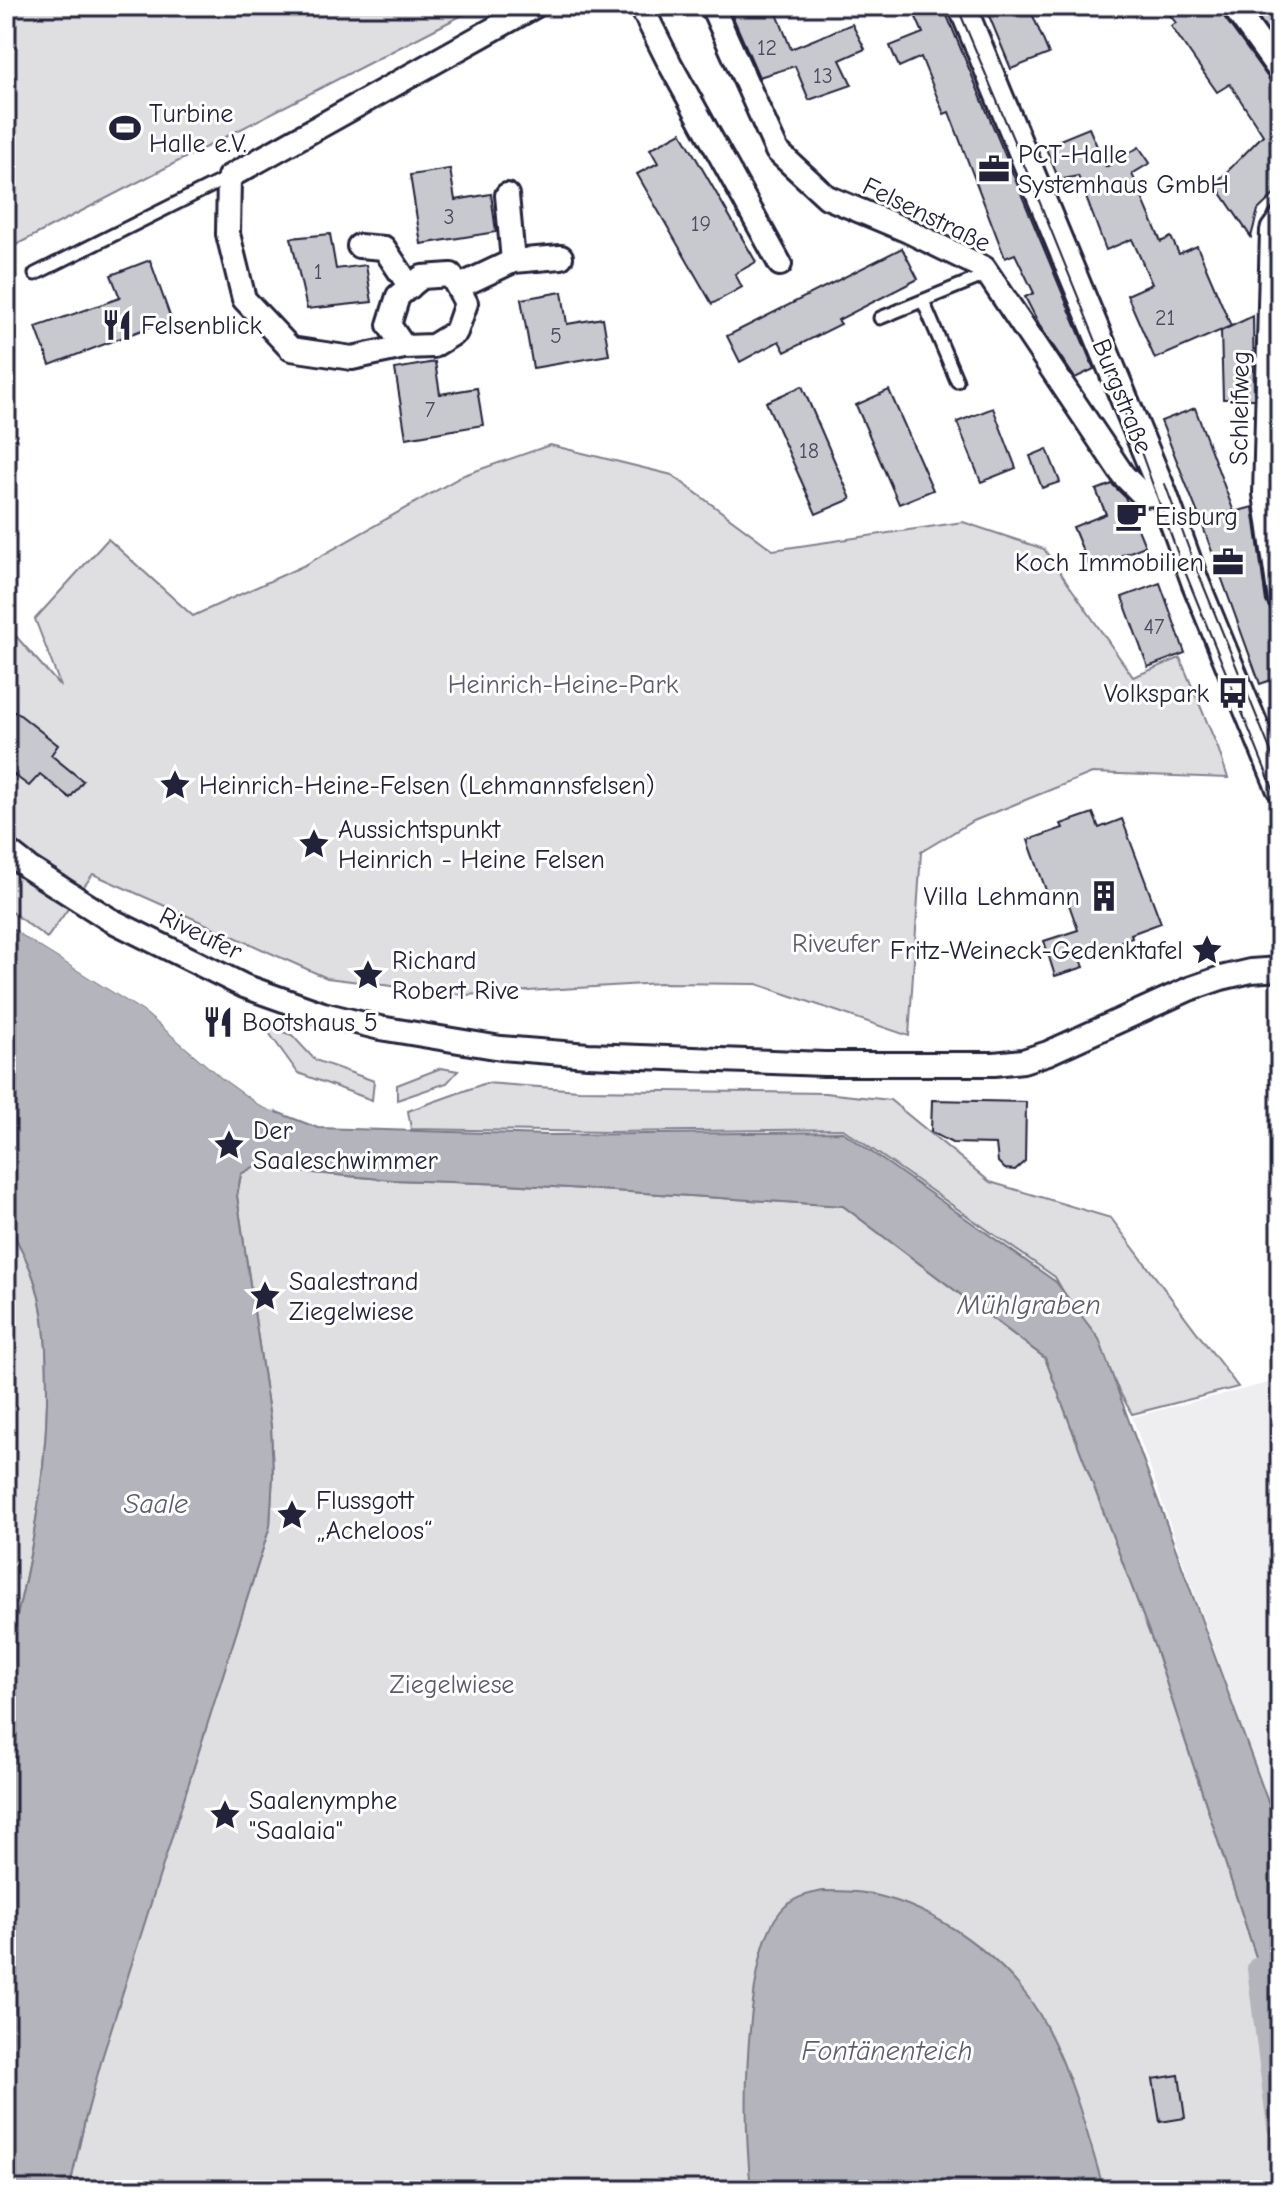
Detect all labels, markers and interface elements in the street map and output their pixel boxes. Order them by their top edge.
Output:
house number: 12 [757,35,777,61]
house number: 13 [813,63,833,89]
place label: Turbine Halle e.V. [149,99,247,159]
sports icon: Turbine Halle e.V. [108,111,142,145]
place label: PCT-Halle Systemhaus GmbH [1018,140,1229,200]
office icon: PCT-Halle Systemhaus GmbH [977,152,1011,186]
street label: Felsenstraße [858,171,995,259]
house number: 3 [443,204,455,230]
house number: 19 [691,211,711,237]
house number: 1 [314,259,322,285]
house number: 21 [1155,305,1175,331]
restaurant icon: Felsenblick [100,308,134,342]
place label: Felsenblick [141,311,262,341]
house number: 5 [550,323,562,349]
street label: Burgstraße [1086,335,1159,458]
street label: Schleifweg [1224,350,1256,466]
house number: 7 [425,397,436,423]
house number: 18 [799,438,819,464]
cafe icon: Eisburg [1114,499,1148,533]
place label: Eisburg [1155,502,1238,532]
office icon: Koch Immobilien [1211,545,1245,579]
place label: Koch Immobilien [1015,548,1204,578]
house number: 47 [1143,614,1165,640]
park label: Heinrich-Heine-Park [448,670,679,700]
bus stop icon: Volkspark [1216,676,1250,710]
place label: Volkspark [1104,679,1209,709]
place icon: Heinrich-Heine-Felsen (Lehmannsfelsen) [158,768,192,802]
place label: Heinrich-Heine-Felsen (Lehmannsfelsen) [199,771,655,801]
place label: Aussichtspunkt Heinrich - Heine Felsen [338,815,605,875]
place icon: Aussichtspunkt Heinrich - Heine Felsen [297,827,331,861]
building icon: Villa Lehmann [1087,879,1121,913]
place label: Villa Lehmann [923,882,1080,912]
street label: Riveufer [154,901,247,967]
park label: Riveufer [792,929,881,959]
place icon: Fritz-Weineck-Gedenktafel [1190,933,1224,967]
place label: Fritz-Weineck-Gedenktafel [890,936,1183,966]
place label: Richard Robert Rive [392,946,519,1006]
place icon: Richard Robert Rive [351,958,385,992]
restaurant icon: Bootshaus 5 [201,1005,235,1039]
place label: Bootshaus 5 [242,1008,378,1038]
place label: Der Saaleschwimmer [253,1116,439,1176]
place icon: Der Saaleschwimmer [212,1128,246,1162]
place label: Saalestrand Ziegelwiese [289,1267,419,1327]
place icon: Saalestrand Ziegelwiese [248,1279,282,1313]
water label: Mühlgraben [956,1289,1101,1321]
place label: Flussgott „Acheloos“ [316,1486,432,1546]
water label: Saale [124,1488,188,1520]
place icon: Flussgott „Acheloos“ [275,1498,309,1532]
park label: Ziegelwiese [390,1670,514,1700]
place label: Saalenymphe "Saalaia" [249,1786,397,1846]
place icon: Saalenymphe "Saalaia" [208,1798,242,1832]
water label: Fontänenteich [801,2035,973,2067]

